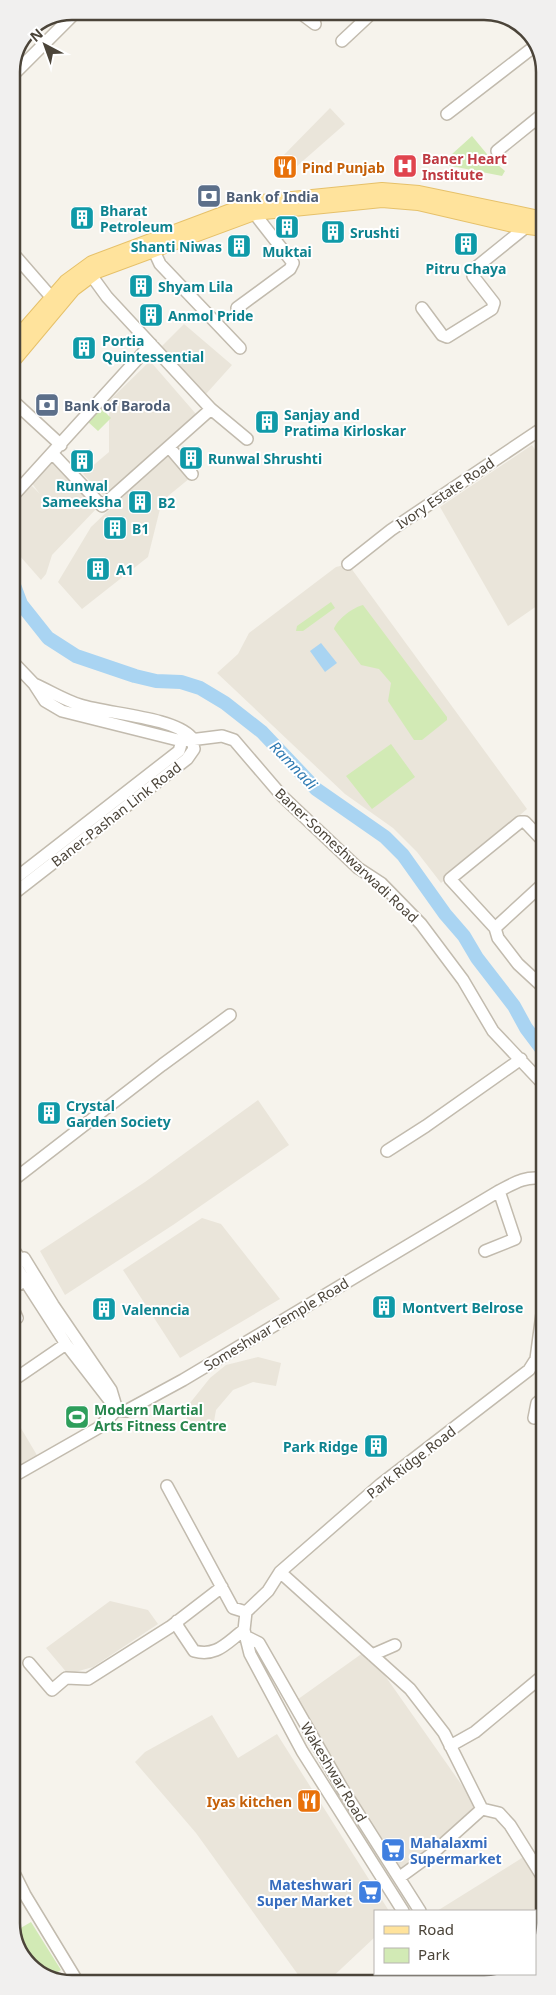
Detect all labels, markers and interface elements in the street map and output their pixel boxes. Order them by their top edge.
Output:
north arrow [20,20,70,70]
text: N [26,24,47,46]
place label: Baner Heart Institute [422,149,507,184]
hospital icon: Baner Heart Institute [392,153,418,179]
restaurant icon: Pind Punjab [272,154,298,180]
place label: Pind Punjab [302,158,385,177]
bank icon: Bank of India [196,183,222,209]
place label: Bank of India [226,187,319,206]
place label: Bharat Petroleum [100,201,173,236]
building icon: Bharat Petroleum [69,205,95,231]
building icon: Muktai [274,214,300,240]
building icon: Srushti [320,219,346,245]
place label: Srushti [350,223,399,242]
building icon: Pitru Chaya [453,231,479,257]
building icon: Shanti Niwas [226,233,252,259]
place label: Shanti Niwas [131,237,222,256]
place label: Muktai [262,242,312,261]
place label: Pitru Chaya [426,259,506,278]
building icon: Shyam Lila [128,273,154,299]
place label: Shyam Lila [158,277,233,296]
building icon: Anmol Pride [138,302,164,328]
place label: Anmol Pride [168,306,253,325]
place label: Portia Quintessential [102,331,204,366]
building icon: Portia Quintessential [71,335,97,361]
bank icon: Bank of Baroda [34,392,60,418]
place label: Bank of Baroda [64,396,171,415]
place label: Sanjay and Pratima Kirloskar [284,405,407,440]
building icon: Sanjay and Pratima Kirloskar [254,409,280,435]
building icon: Runwal Shrushti [178,445,204,471]
building icon: Runwal Sameeksha [69,448,95,474]
place label: Runwal Shrushti [208,449,322,468]
street label: Ivory Estate Road [392,453,498,533]
place label: Runwal Sameeksha [42,476,122,511]
building icon: B2 [127,489,153,515]
place label: B2 [158,493,175,512]
building icon: B1 [102,515,128,541]
place label: B1 [132,519,149,538]
building icon: A1 [85,556,111,582]
place label: A1 [116,560,134,579]
water label: Ramnadi [266,736,323,794]
street label: Baner-Pashan Link Road [47,757,185,871]
street label: Baner-Someshwarwadi Road [271,784,423,926]
place label: Crystal Garden Society [66,1096,171,1131]
building icon: Crystal Garden Society [36,1100,62,1126]
street label: Someshwar Temple Road [200,1273,352,1375]
building icon: Montvert Belrose [371,1294,397,1320]
building icon: Valenncia [91,1296,117,1322]
place label: Montvert Belrose [402,1298,523,1317]
place label: Valenncia [122,1300,190,1319]
place label: Modern Martial Arts Fitness Centre [94,1400,227,1435]
sports icon: Modern Martial Arts Fitness Centre [64,1404,90,1430]
street label: Park Ridge Road [363,1421,459,1503]
building icon: Park Ridge [363,1433,389,1459]
place label: Park Ridge [283,1437,358,1456]
street label: Wakeshwar Road [297,1719,371,1825]
restaurant icon: Iyas kitchen [296,1788,322,1814]
place label: Iyas kitchen [207,1792,292,1811]
place label: Mahalaxmi Supermarket [410,1833,502,1868]
supermarket icon: Mahalaxmi Supermarket [380,1837,406,1863]
place label: Mateshwari Super Market [257,1875,352,1910]
supermarket icon: Mateshwari Super Market [357,1879,383,1905]
legend [374,1910,536,1975]
text: Road [418,1919,454,1939]
text: Park [418,1944,450,1964]

